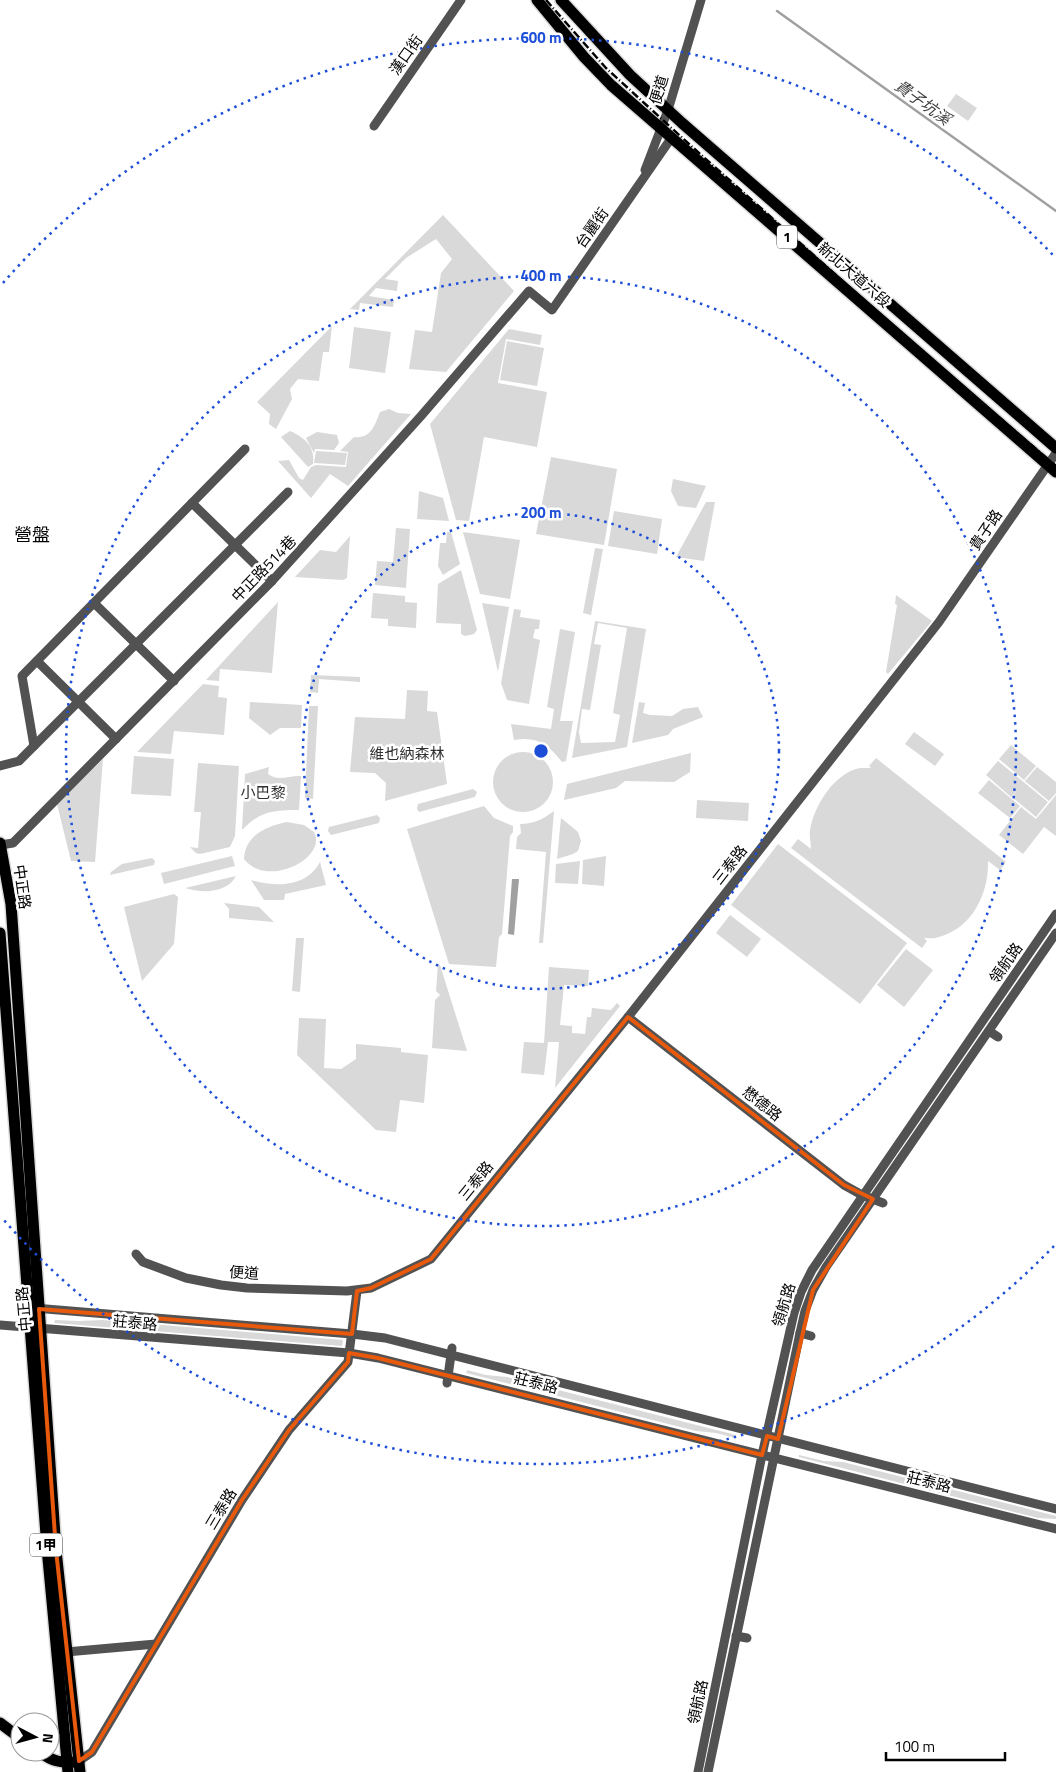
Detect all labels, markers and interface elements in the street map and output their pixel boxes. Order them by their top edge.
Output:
text: 600 m [520,26,562,49]
street label: 漢口街 [383,30,428,80]
street label: 便道 [643,72,674,108]
water label: 貴子坑溪 [890,73,958,132]
street label: 台麗街 [569,203,614,253]
road number: 1 [777,226,797,248]
street label: 新北大道六段 [813,236,896,313]
text: 400 m [520,264,562,287]
text: 200 m [520,501,562,524]
street label: 貴子路 [963,505,1008,555]
district label: 營盤 [14,521,50,548]
street label: 中正路514巷 [226,530,302,607]
park label: 維也納森林 [369,742,445,765]
centre of rings [532,742,550,760]
park label: 小巴黎 [240,781,286,804]
street label: 三泰路 [707,840,753,890]
street label: 中正路 [8,863,37,911]
street label: 領航路 [983,938,1028,988]
street label: 懋德路 [737,1081,787,1127]
street label: 三泰路 [453,1156,499,1205]
street label: 便道 [228,1260,260,1285]
street label: 領航路 [766,1280,801,1330]
street label: 中正路 [10,1286,37,1332]
street label: 莊泰路 [112,1309,158,1336]
street label: 莊泰路 [511,1366,561,1399]
street label: 莊泰路 [904,1465,954,1498]
street label: 三泰路 [199,1484,242,1534]
road number: 1甲 [30,1534,62,1556]
street label: 領航路 [682,1677,713,1726]
north arrow [10,1712,60,1762]
scale bar [886,1730,1005,1762]
text: N [37,1732,59,1744]
text: 100 m [894,1735,935,1758]

